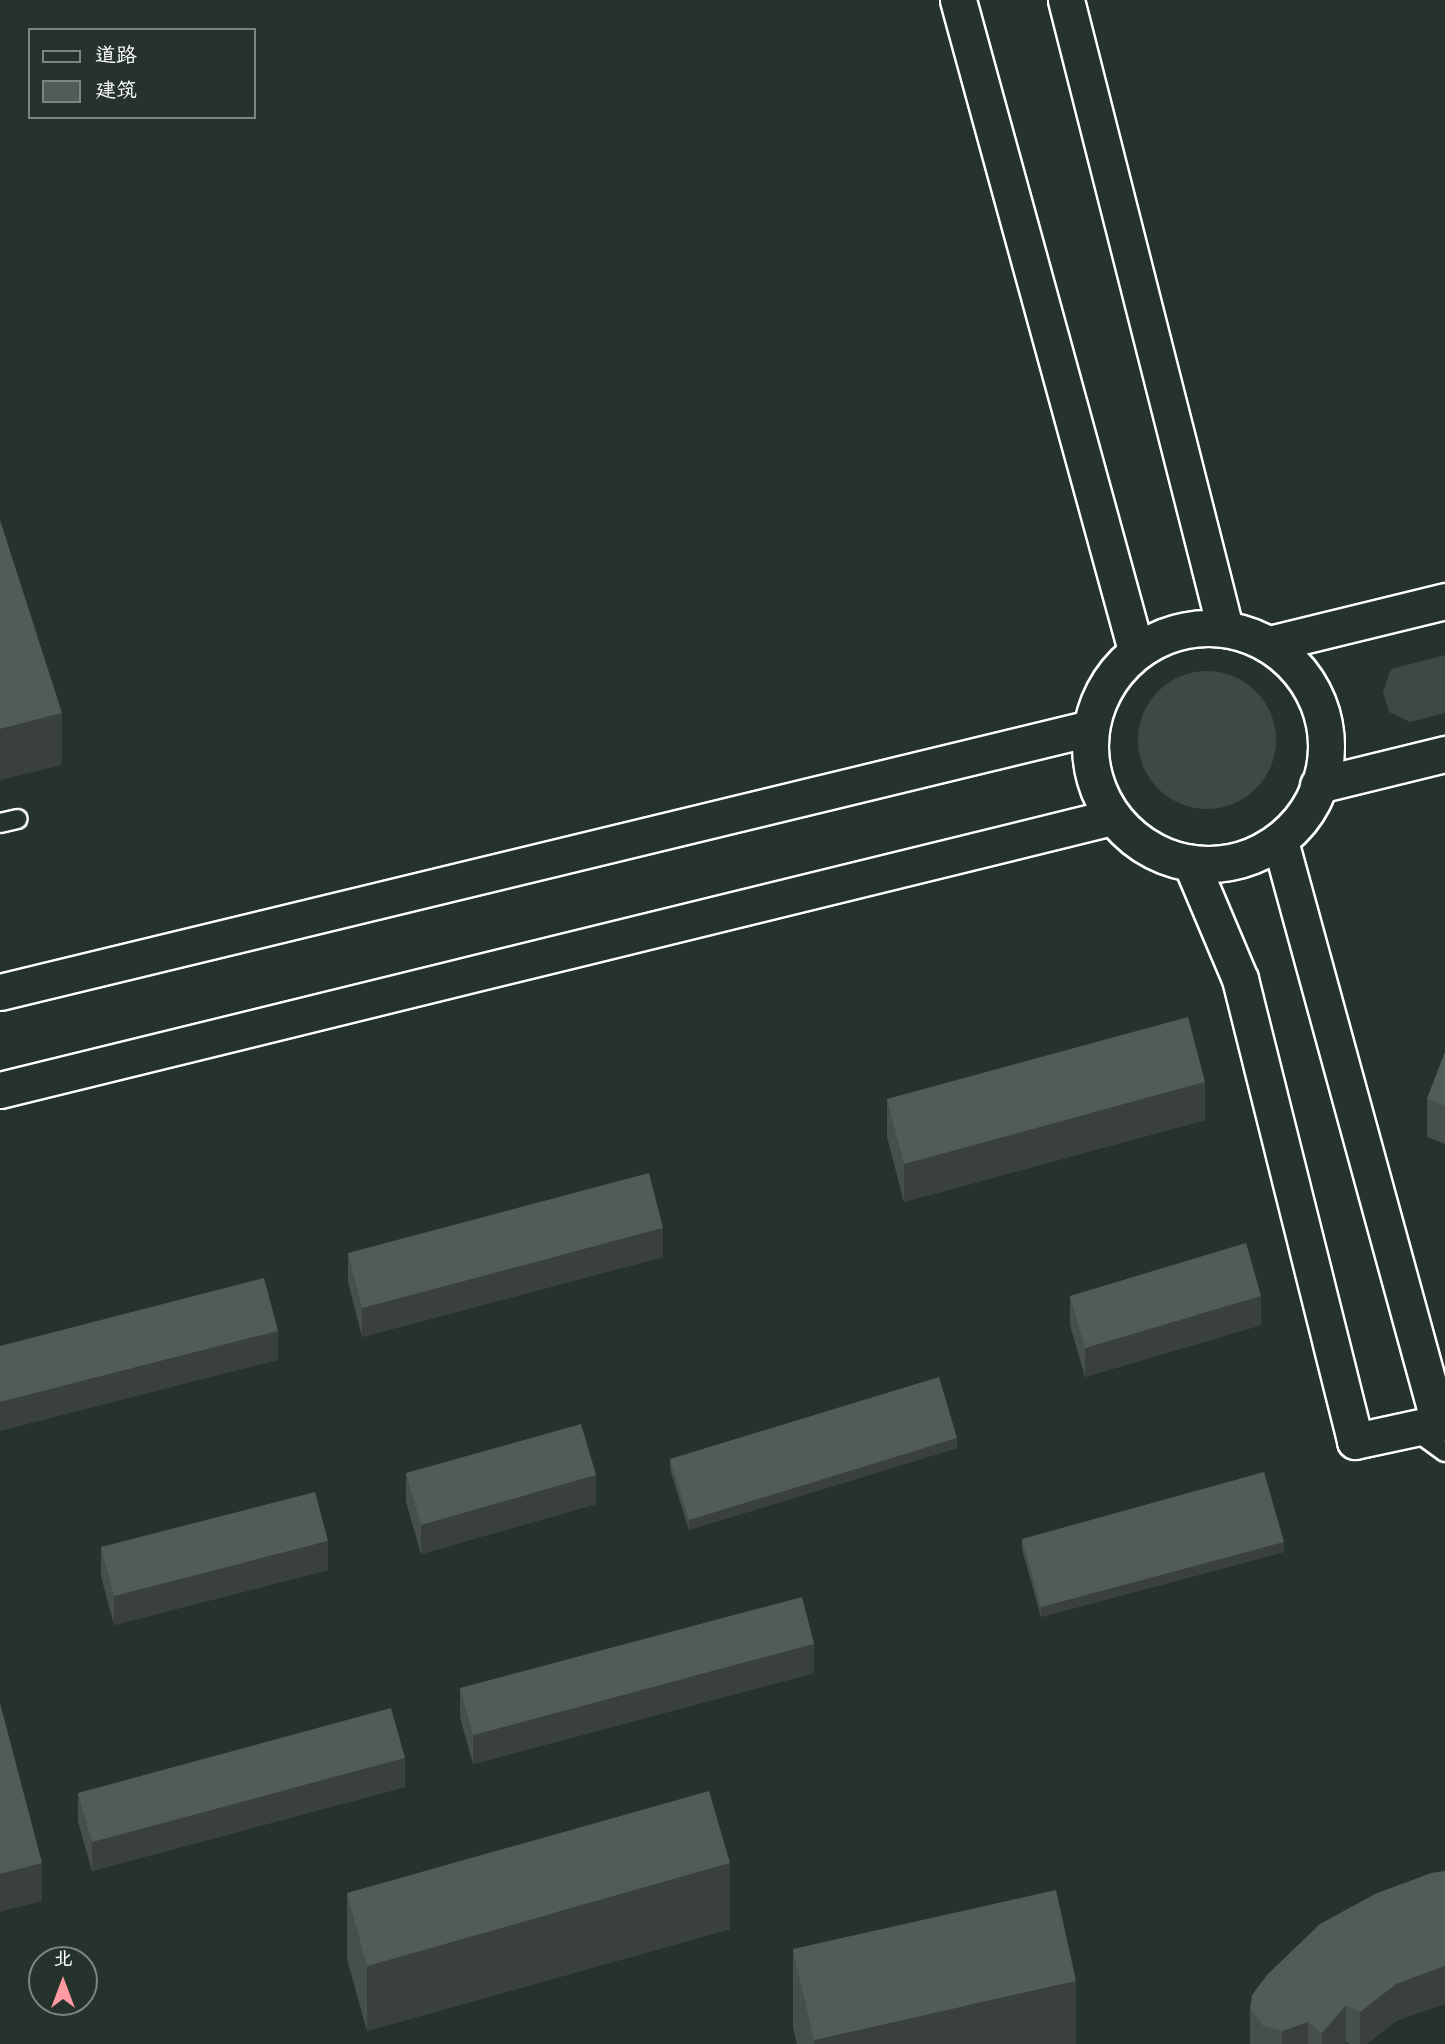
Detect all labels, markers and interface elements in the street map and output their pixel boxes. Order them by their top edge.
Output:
legend [28,28,256,119]
text: 道路 [95,43,137,73]
text: 建筑 [95,78,137,108]
north arrow [28,1946,98,2016]
text: 北 [53,1948,73,1975]

